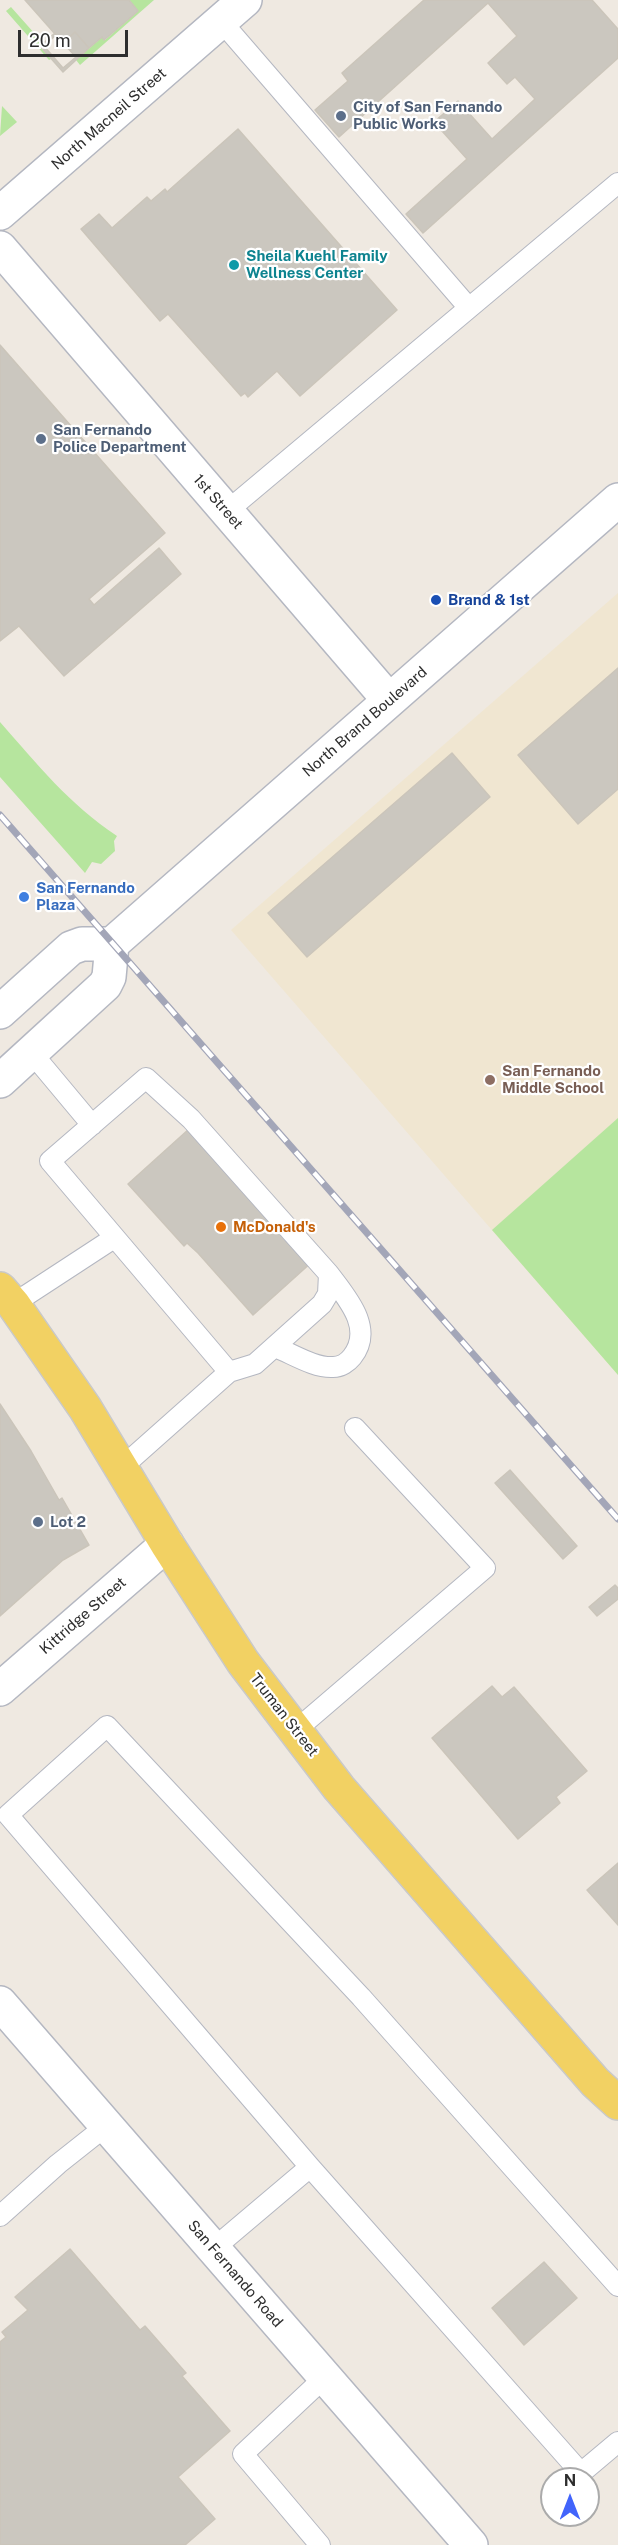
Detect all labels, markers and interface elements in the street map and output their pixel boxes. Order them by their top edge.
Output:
scale bar [21,18,130,56]
text: 20 m [29,30,71,51]
street label: North Macneil Street [48,64,170,174]
place label: City of San Fernando Public Works [353,98,502,133]
marker: City of San Fernando Public Works [334,109,348,123]
place label: Sheila Kuehl Family Wellness Center [246,247,388,282]
marker: Sheila Kuehl Family Wellness Center [227,258,241,272]
place label: San Fernando Police Department [53,421,187,456]
marker: San Fernando Police Department [34,432,48,446]
street label: 1st Street [189,471,247,533]
place label: Brand & 1st [448,591,530,609]
marker: Brand & 1st [429,593,443,607]
street label: North Brand Boulevard [299,663,431,781]
place label: San Fernando Plaza [36,879,135,914]
marker: San Fernando Plaza [17,890,31,904]
place label: San Fernando Middle School [502,1062,604,1097]
marker: San Fernando Middle School [483,1073,497,1087]
place label: McDonald's [233,1218,316,1236]
marker: McDonald's [214,1220,228,1234]
place label: Lot 2 [50,1513,86,1531]
marker: Lot 2 [31,1515,45,1529]
street label: Kittridge Street [36,1574,130,1658]
street label: Truman Street [246,1670,322,1760]
street label: San Fernando Road [184,2217,286,2331]
north arrow [540,2467,600,2527]
text: N [564,2471,576,2490]

